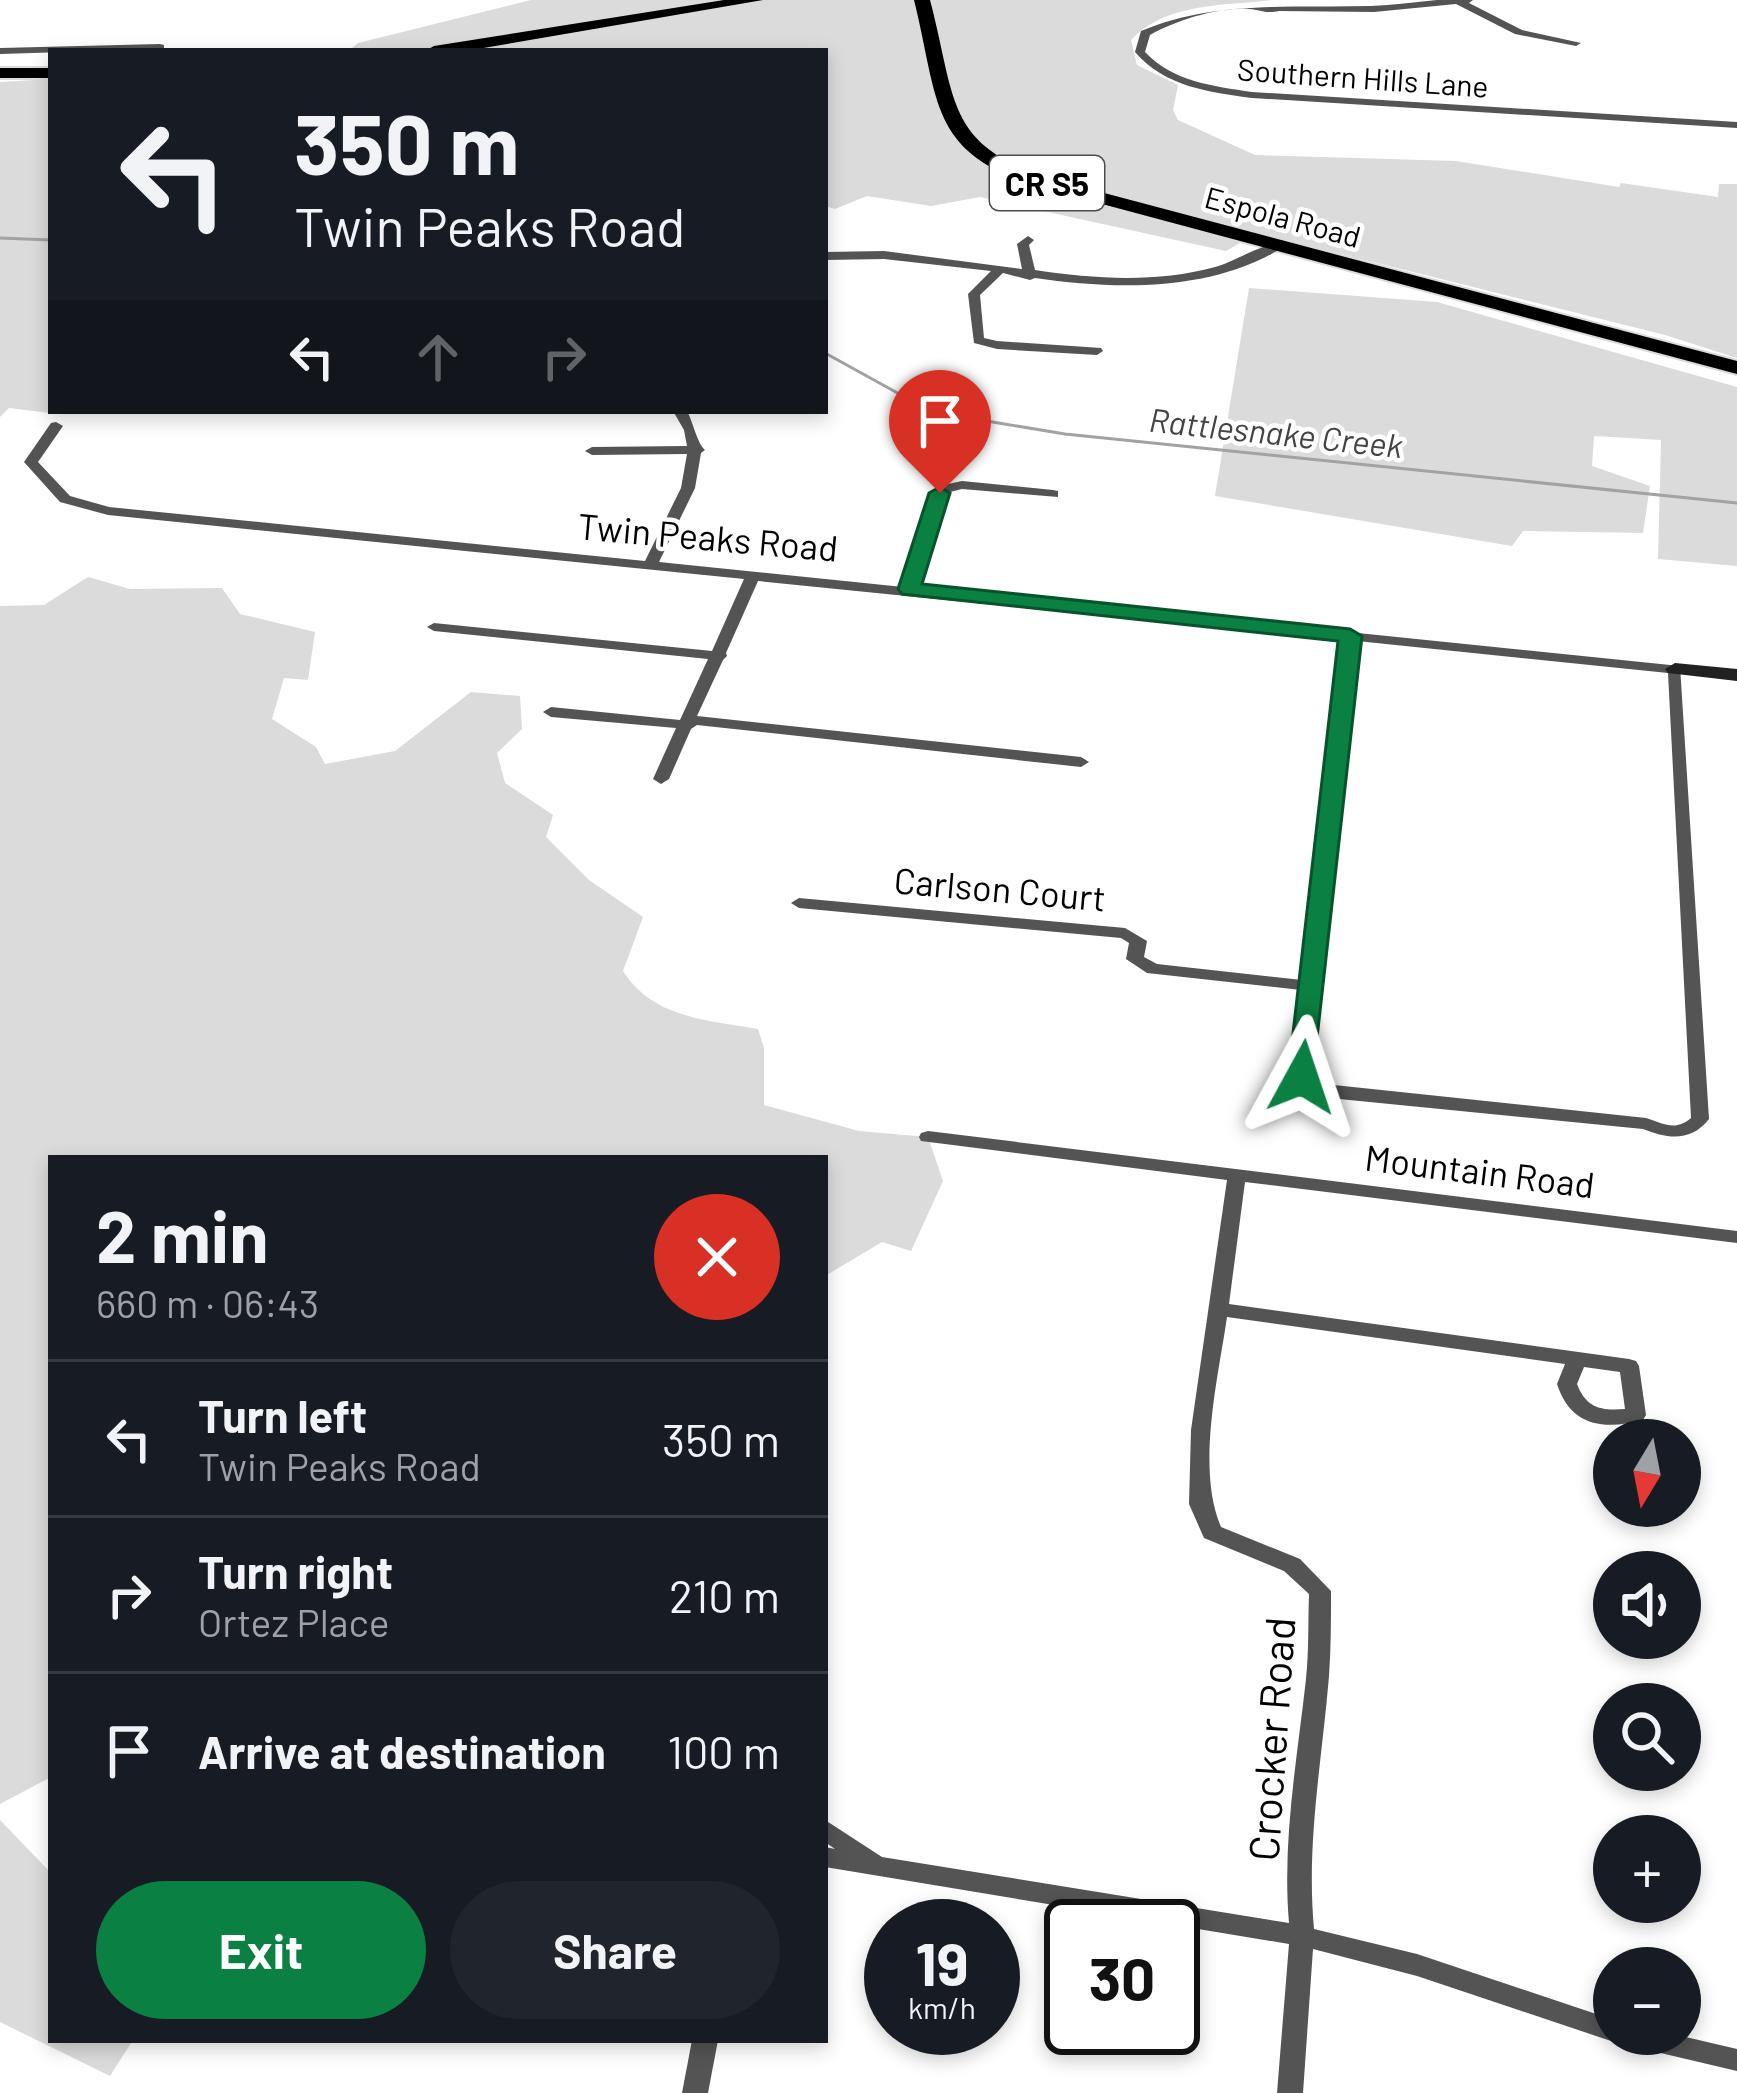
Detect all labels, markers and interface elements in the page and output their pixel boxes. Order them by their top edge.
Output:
street label: Southern Hills Lane [1236,50,1490,104]
text: 350 m [294,91,519,192]
icon: left [96,96,252,252]
road number: CR S5 [990,156,1104,210]
street label: Espola Road [1201,178,1365,254]
text: Twin Peaks Road [294,193,686,258]
icon: left [279,324,345,390]
icon: ahead [405,324,471,390]
icon: right [531,324,597,390]
pin [889,370,991,493]
icon: arrive [907,388,973,454]
water label: Rattlesnake Creek [1147,399,1405,465]
street label: Twin Peaks Road [576,503,840,569]
street label: Carlson Court [892,857,1108,919]
position arrow [1239,1014,1365,1140]
street label: Mountain Road [1363,1135,1597,1205]
text: 2 min [96,1191,269,1277]
button: close [654,1194,780,1320]
text: 660 m · 06:43 [96,1279,319,1326]
text: Turn left [198,1388,367,1442]
icon: left [96,1406,162,1472]
text: 350 m [662,1412,780,1466]
north arrow [1593,1419,1701,1527]
map controls [1593,1419,1701,2055]
text: Twin Peaks Road [198,1442,481,1489]
text: Turn right [198,1544,393,1598]
button: sound [1593,1551,1701,1659]
icon: right [96,1562,162,1628]
text: 210 m [669,1568,780,1622]
text: Ortez Place [198,1598,390,1645]
street label: Crocker Road [1237,1615,1303,1863]
button: search [1593,1683,1701,1791]
icon: arrive [96,1718,162,1784]
text: Arrive at destination [198,1724,606,1778]
text: 100 m [667,1724,780,1778]
button: + [1593,1815,1701,1923]
button: Exit [96,1881,426,2019]
button: Share [450,1881,780,2019]
speed limit sign: 30 [1044,1899,1200,2055]
text: 19 [915,1926,969,1998]
button: − [1593,1947,1701,2055]
text: km/h [908,1989,976,2025]

